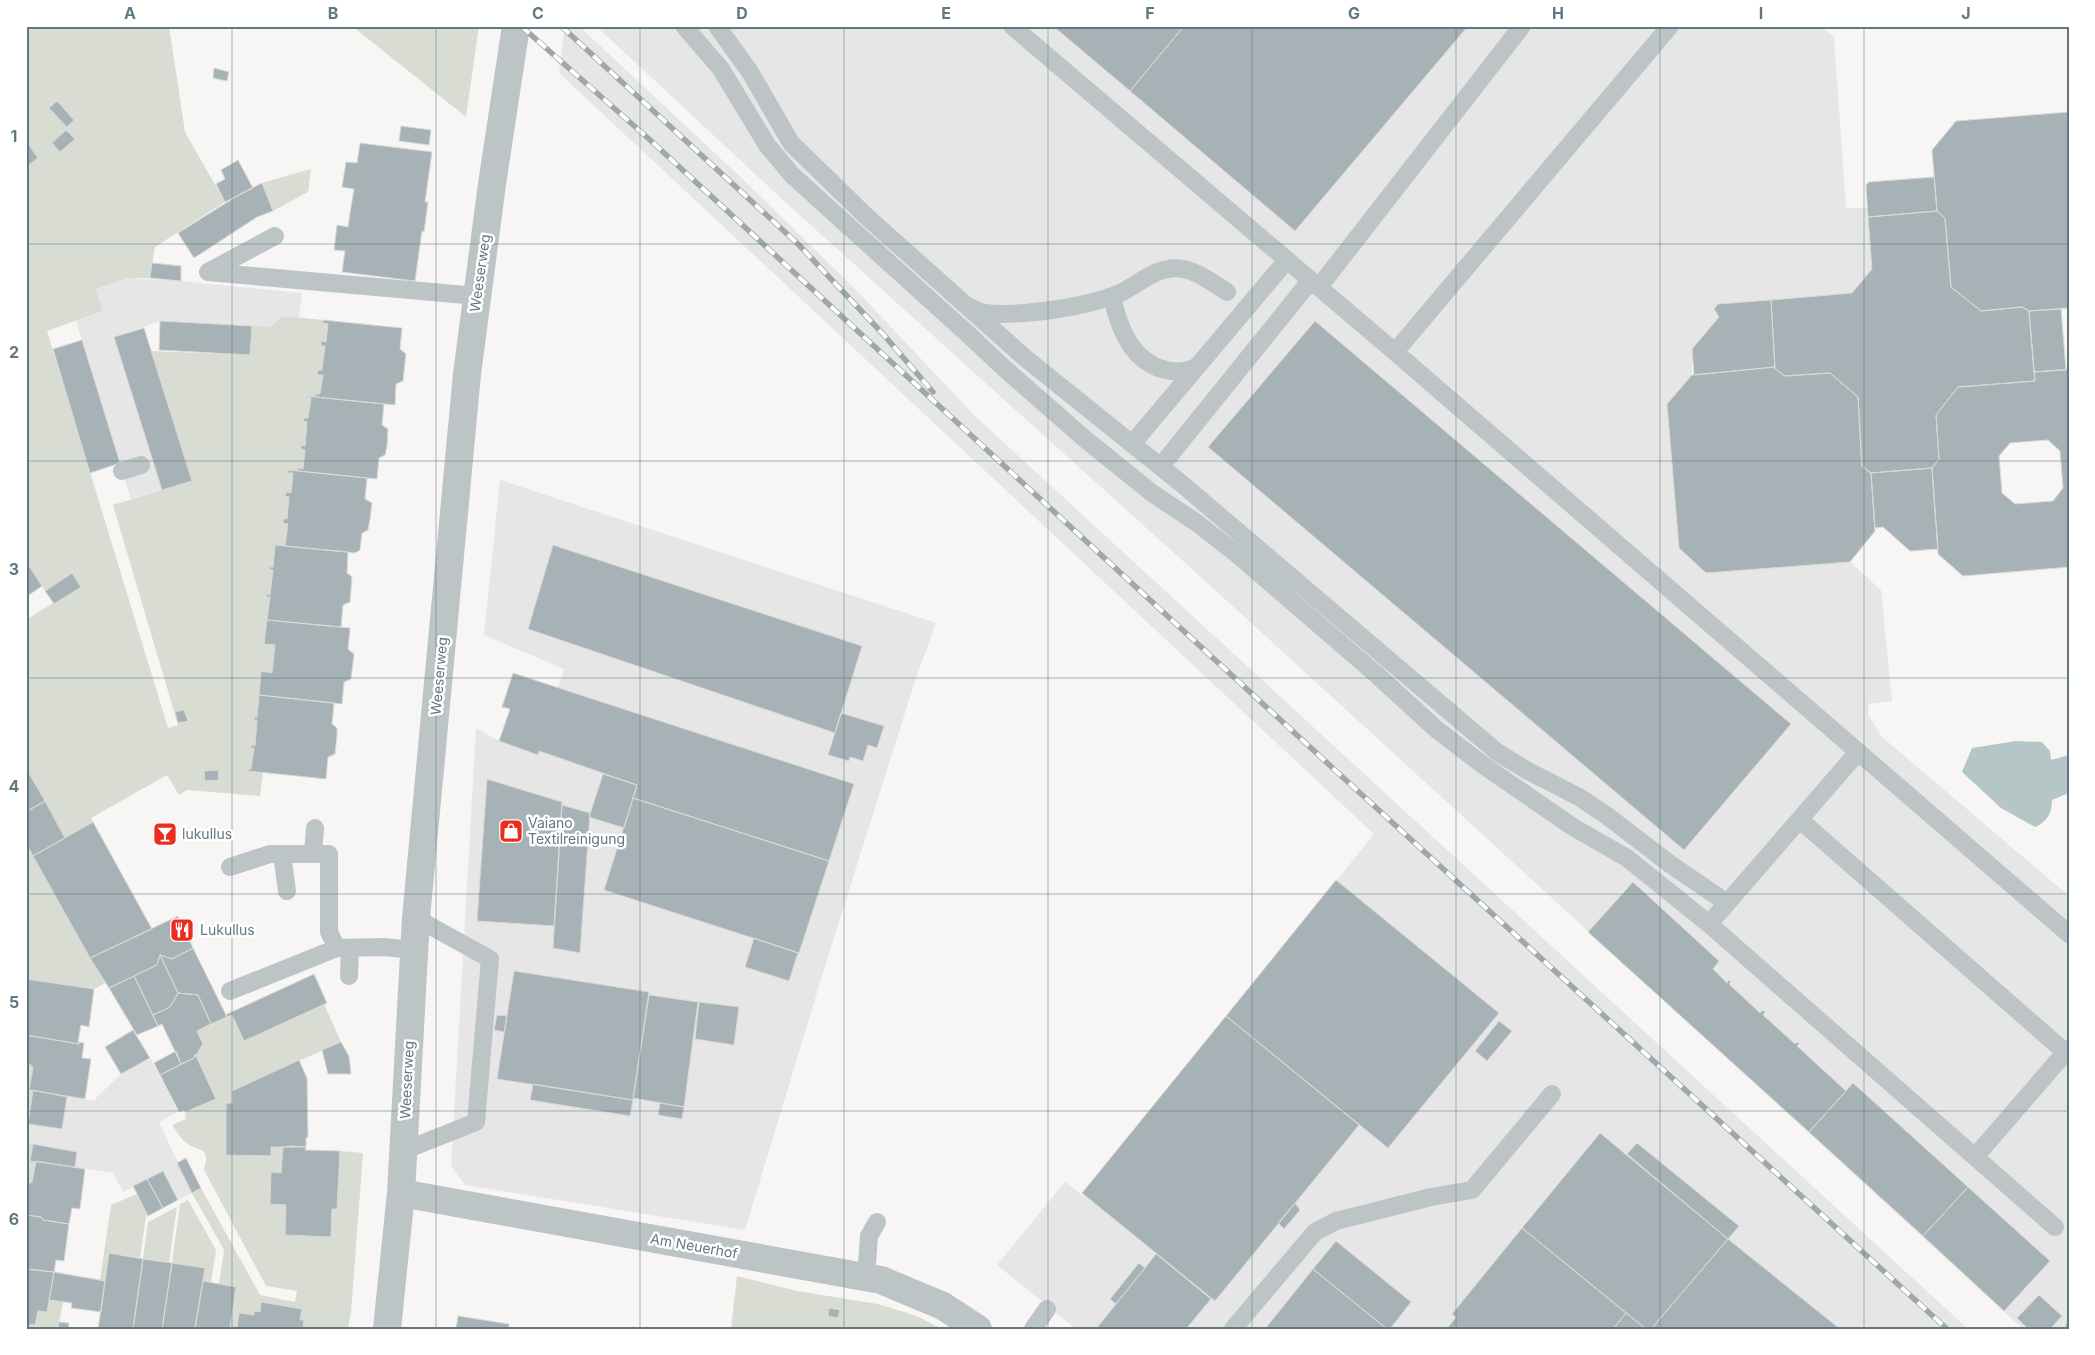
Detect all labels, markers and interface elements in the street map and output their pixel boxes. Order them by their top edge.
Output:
text: A [124,3,136,23]
text: B [328,3,338,23]
text: C [532,3,544,23]
text: D [736,3,748,23]
text: E [941,3,951,23]
text: F [1145,3,1155,23]
text: G [1348,3,1360,23]
text: H [1552,3,1564,23]
text: I [1759,3,1763,23]
text: J [1961,3,1971,23]
text: 1 [11,126,17,146]
street label: Weeserweg [466,233,493,313]
text: 2 [9,342,19,362]
text: 3 [9,559,19,579]
street label: Weeserweg [427,636,450,716]
text: 4 [9,776,20,796]
place label: Vaiano Textilreinigung [528,814,625,847]
shop icon: Vaiano Textilreinigung [498,818,524,844]
bar icon: lukullus [152,821,178,847]
place label: lukullus [182,825,232,842]
restaurant icon: Lukullus [169,917,195,943]
place label: Lukullus [200,921,255,938]
text: 5 [9,992,19,1012]
street label: Weeserweg [396,1040,417,1120]
text: 6 [9,1209,19,1229]
street label: Am Neuerhof [649,1229,739,1262]

